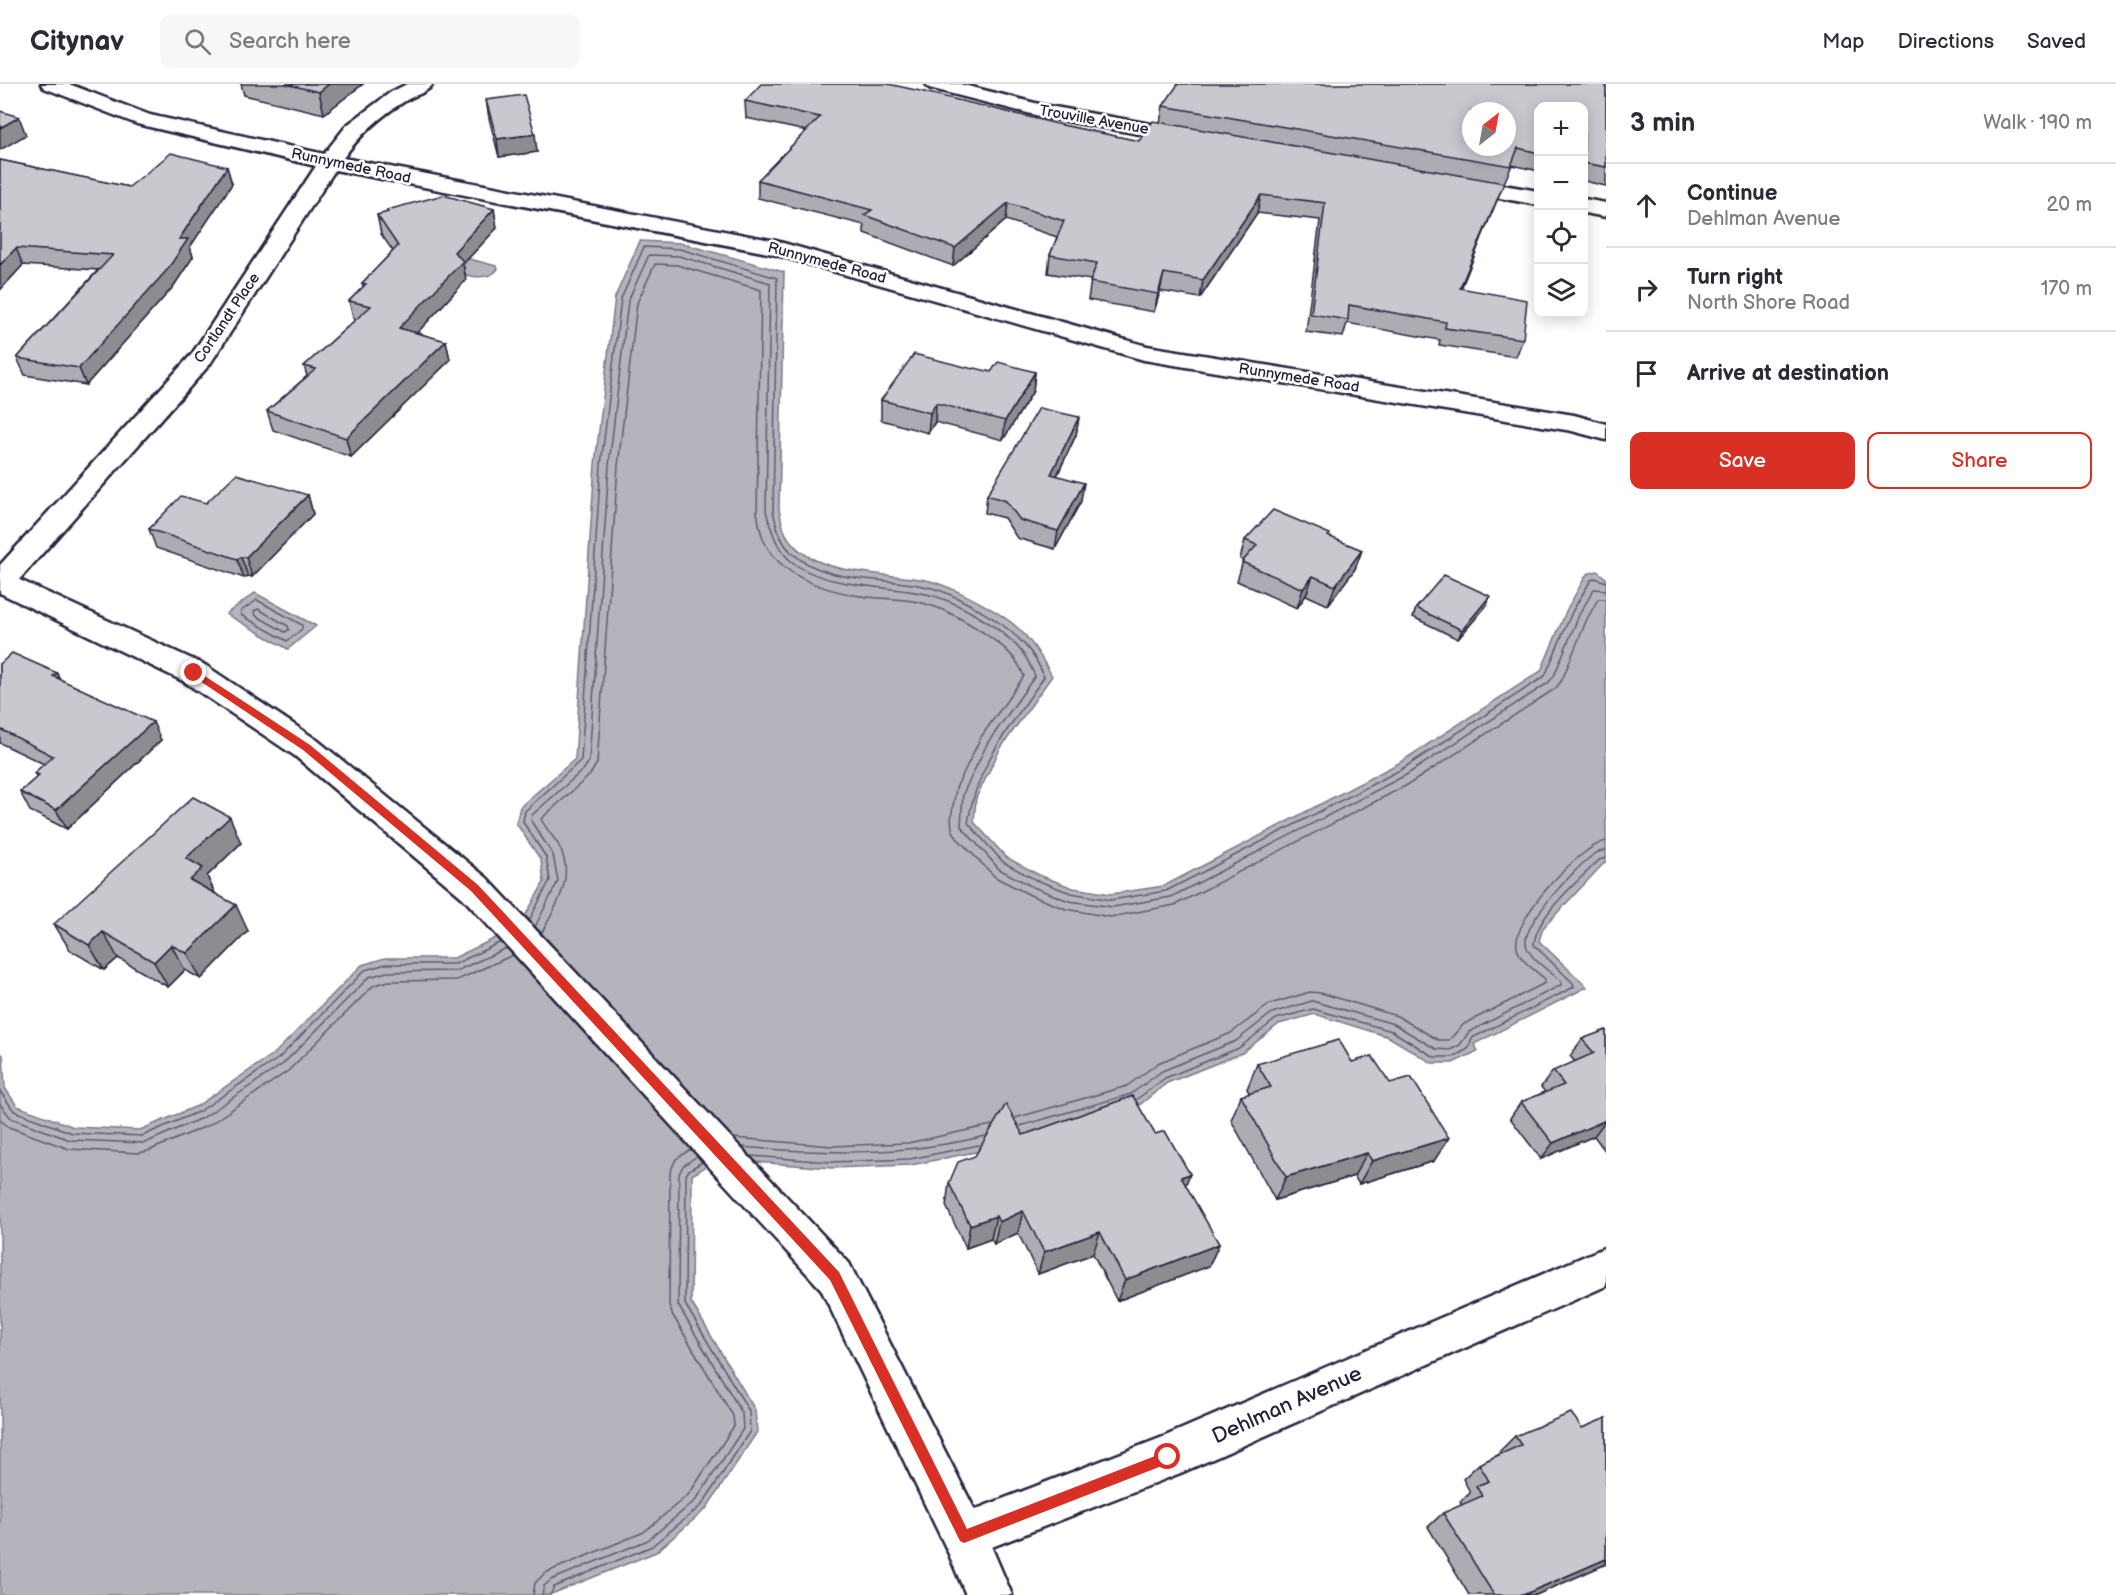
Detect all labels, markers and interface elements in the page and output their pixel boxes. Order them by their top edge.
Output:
search box [160,14,580,68]
text: Citynav [30,25,124,58]
icon: search [181,25,214,58]
text: Search here [229,28,351,55]
text: Map [1822,29,1865,54]
text: Directions [1898,29,1994,54]
text: Saved [2027,29,2086,54]
street label: Trouville Avenue [1038,101,1150,139]
north arrow [1462,102,1516,156]
map controls [1534,102,1588,318]
button: + [1534,102,1588,156]
text: 3 min [1630,108,1695,139]
text: Walk · 190 m [1983,111,2092,135]
street label: Runnymede Road [289,144,413,188]
button: − [1534,156,1588,210]
text: Continue [1687,180,1777,207]
icon: ahead [1630,189,1663,222]
text: 20 m [2047,193,2092,217]
text: Dehlman Avenue [1687,207,1840,231]
button: locate [1534,210,1588,264]
street label: Runnymede Road [766,238,888,288]
button: layers [1534,264,1588,318]
text: Turn right [1687,264,1783,291]
street label: Cortlandt Place [190,269,264,367]
icon: right [1630,273,1663,306]
text: 170 m [2041,277,2092,301]
text: North Shore Road [1687,291,1850,315]
icon: arrive [1630,357,1663,390]
street label: Runnymede Road [1237,359,1361,397]
text: Arrive at destination [1687,360,1889,387]
button: Save [1630,432,1855,489]
button: Share [1867,432,2092,489]
route end [180,659,206,685]
street label: Dehlman Avenue [1208,1361,1366,1449]
route start [1154,1443,1180,1469]

